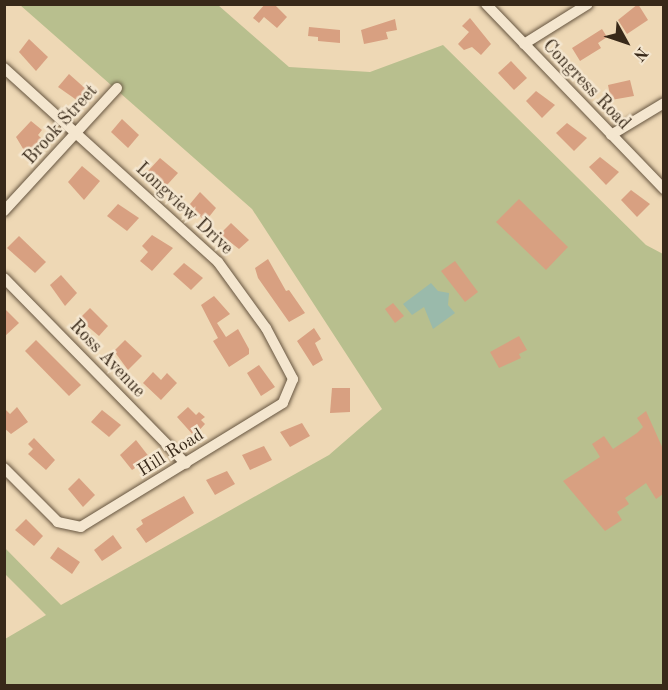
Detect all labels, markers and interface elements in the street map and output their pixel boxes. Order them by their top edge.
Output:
north arrow [596,12,656,72]
street label: Congress Road [538,35,634,135]
text: N [630,44,650,63]
street label: Brook Street [20,81,102,169]
street label: Longview Drive [131,158,237,260]
street label: Ross Avenue [65,316,149,402]
street label: Hill Road [134,424,208,482]

